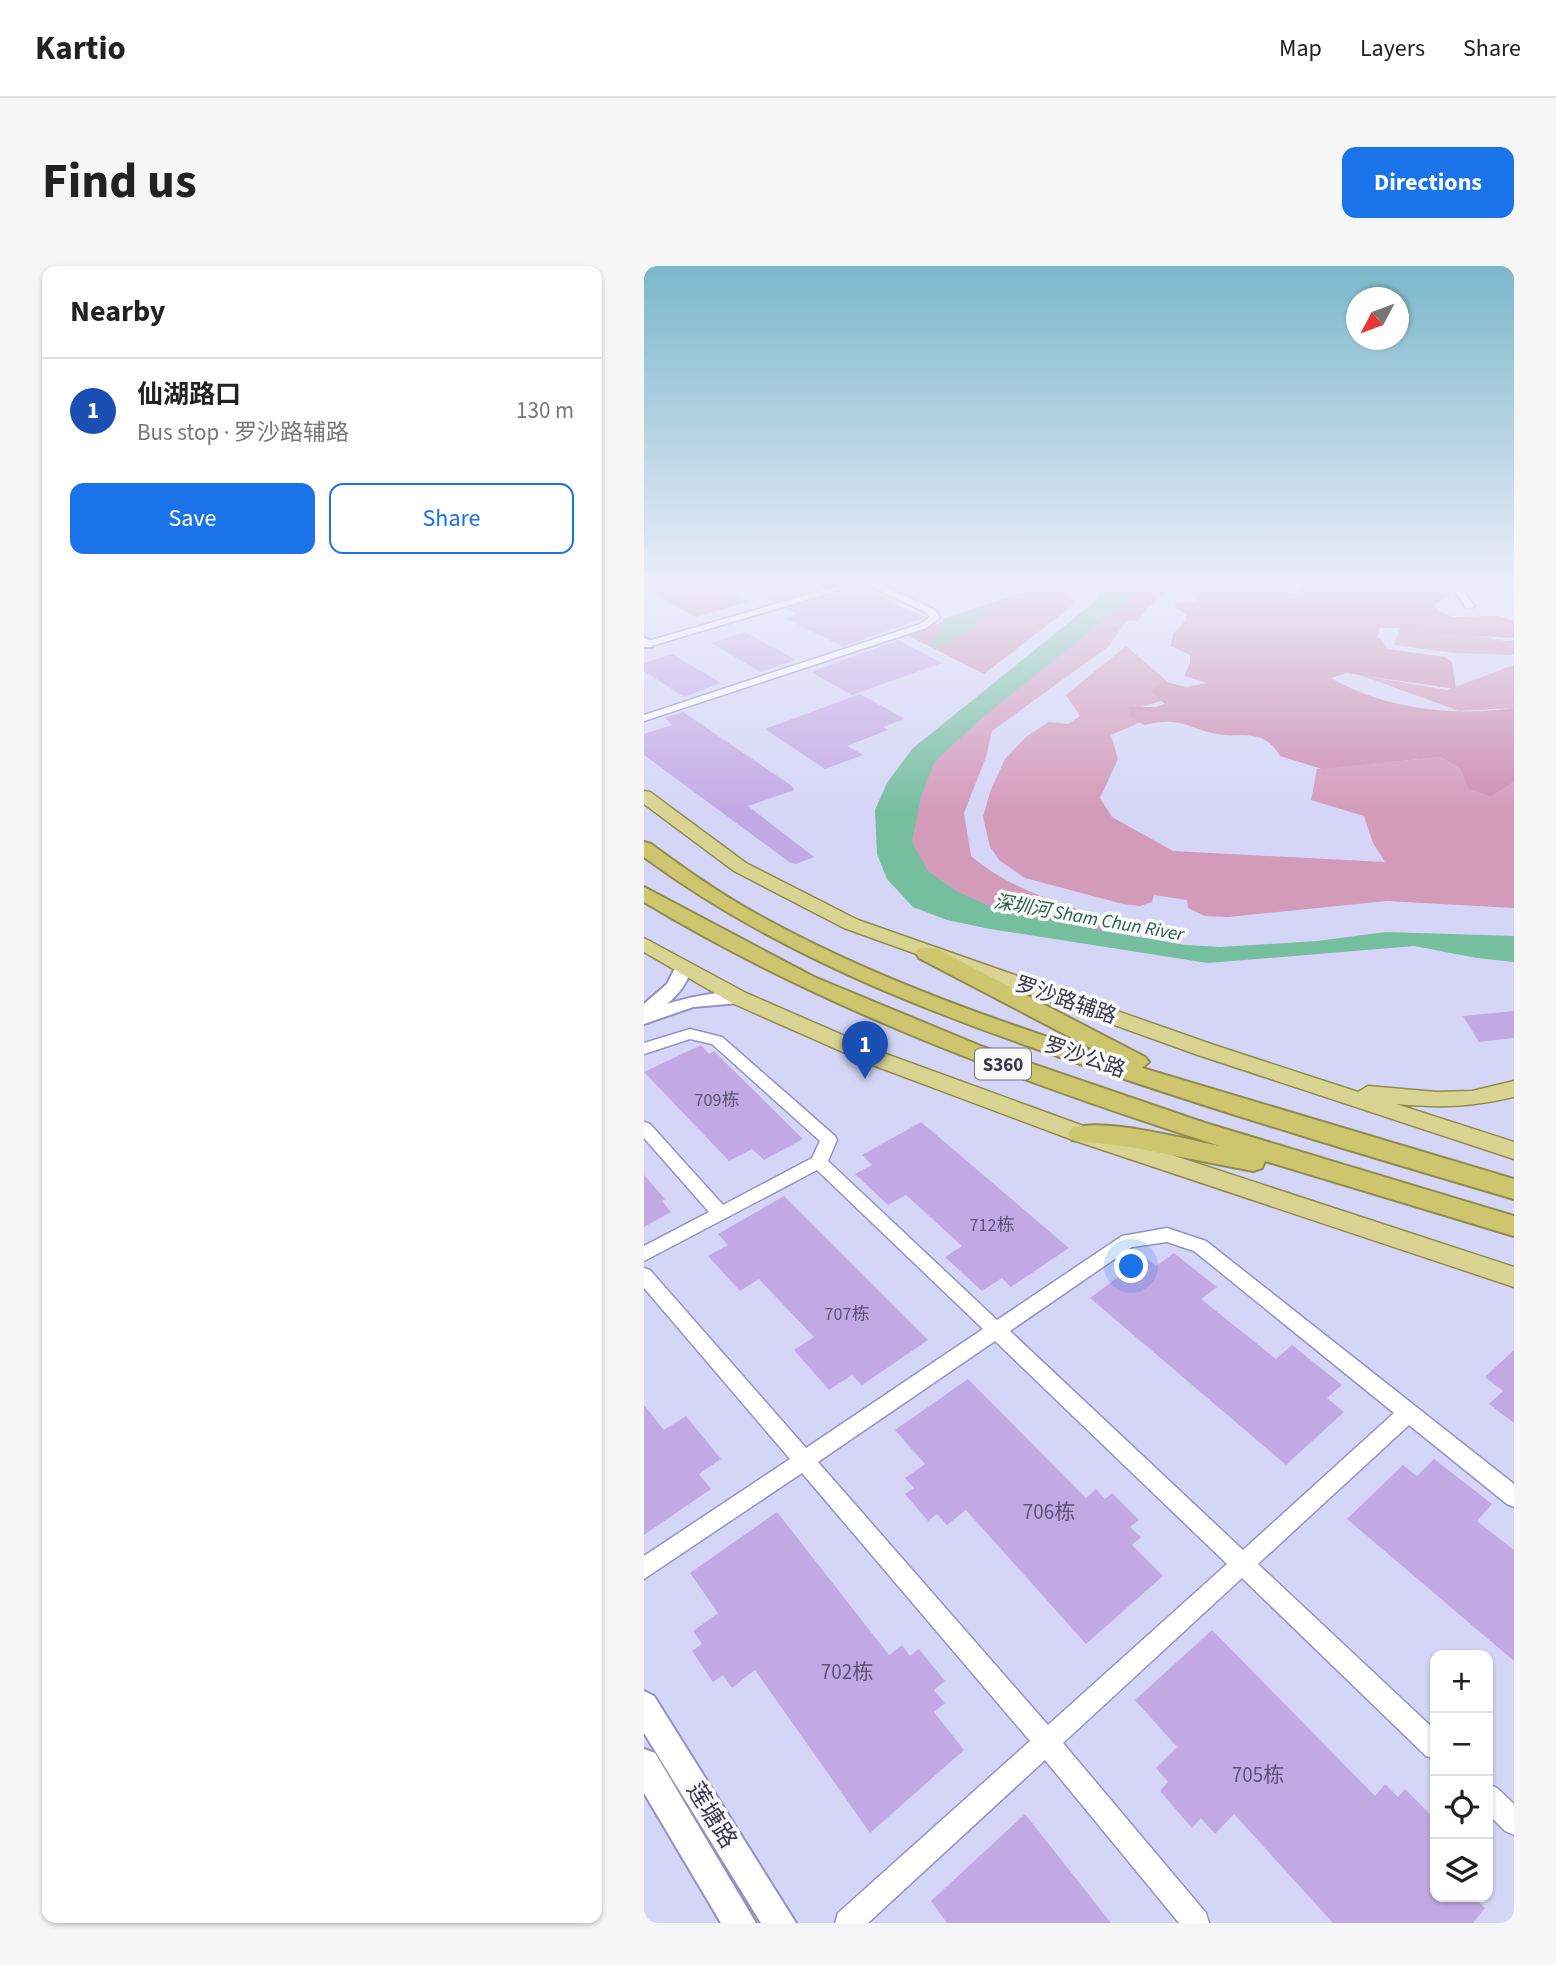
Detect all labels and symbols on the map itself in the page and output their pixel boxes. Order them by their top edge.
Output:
north arrow [1346,287,1409,350]
water label: 深圳河 Sham Chun River [991,888,1187,949]
street label: 罗沙路辅路 [1011,969,1121,1031]
pin: 1 [842,1021,888,1079]
street label: 罗沙公路 [1040,1029,1130,1085]
road number: S360 [975,1048,1031,1080]
house number: 709栋 [695,1088,739,1113]
house number: 712栋 [970,1213,1014,1238]
your location [1114,1249,1148,1283]
house number: 707栋 [825,1302,869,1327]
house number: 706栋 [1023,1497,1075,1527]
house number: 702栋 [821,1657,873,1687]
house number: 705栋 [1232,1760,1284,1790]
street label: 莲塘路 [678,1775,745,1855]

